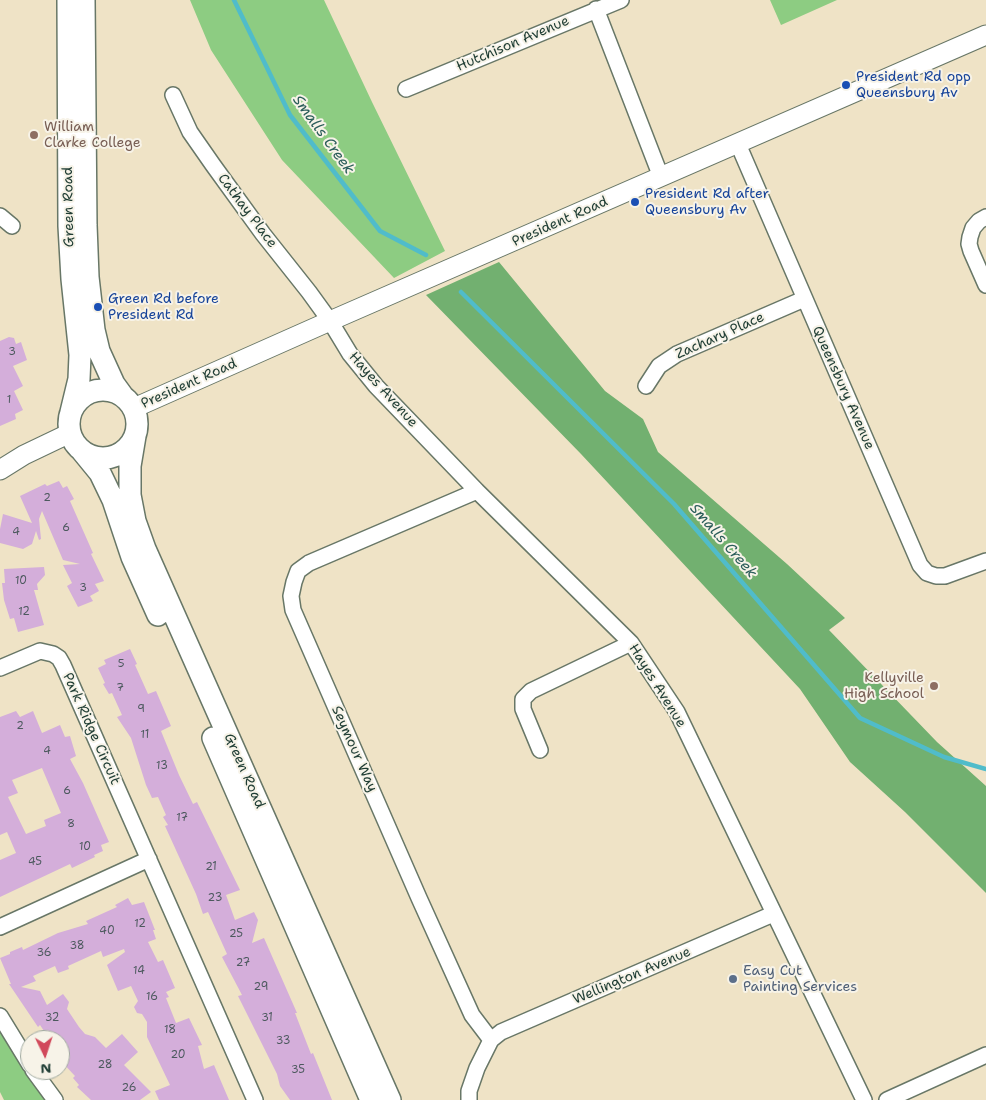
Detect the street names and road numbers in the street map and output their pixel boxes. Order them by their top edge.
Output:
street label: Hutchison Avenue [454,13,572,75]
street label: Green Road [60,167,78,247]
street label: Cathay Place [214,171,280,251]
street label: President Road [510,193,610,251]
street label: Zachary Place [673,309,767,363]
street label: Queensbury Avenue [808,324,878,452]
street label: Hayes Avenue [345,349,421,431]
street label: President Road [139,355,239,413]
street label: Hayes Avenue [625,641,689,731]
street label: Park Ridge Circuit [59,670,123,788]
street label: Seymour Way [327,703,381,795]
street label: Green Road [220,731,268,811]
street label: Wellington Avenue [570,944,694,1008]

